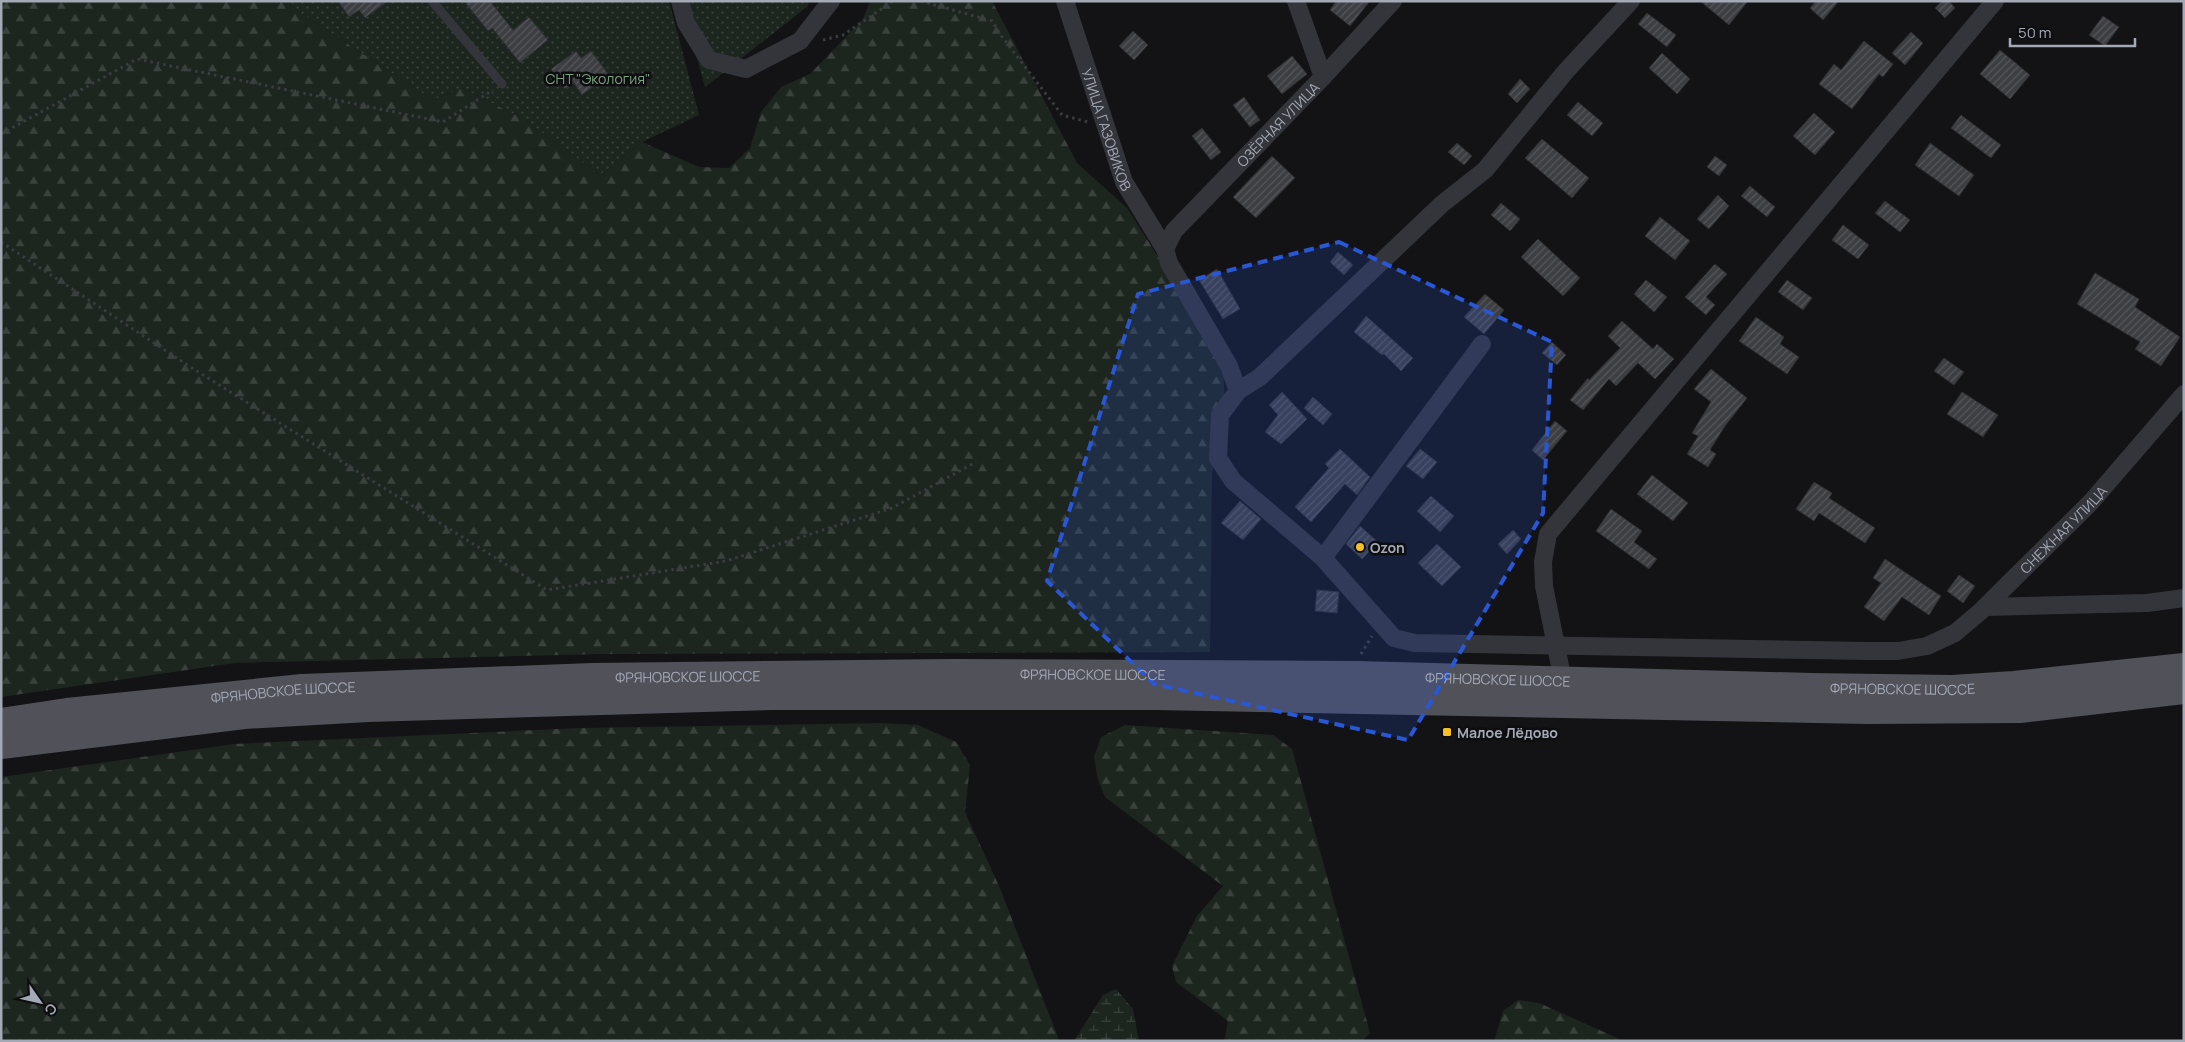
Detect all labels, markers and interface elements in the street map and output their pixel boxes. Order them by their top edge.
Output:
scale bar [2010,15,2135,47]
text: 50 m [2018,22,2052,43]
street label: УЛИЦА ГАЗОВИКОВ [1078,66,1137,195]
park label: СНТ "Экология" [546,69,650,88]
street label: ОЗЁРНАЯ УЛИЦА [1232,77,1323,171]
street label: СНЕЖНАЯ УЛИЦА [2015,481,2111,577]
place label: Ozon [1370,538,1405,557]
marker: Ozon [1354,541,1366,553]
street label: ФРЯНОВСКОЕ ШОССЕ [1020,664,1165,684]
street label: ФРЯНОВСКОЕ ШОССЕ [615,666,761,686]
street label: ФРЯНОВСКОЕ ШОССЕ [1425,667,1571,690]
street label: ФРЯНОВСКОЕ ШОССЕ [210,676,356,707]
street label: ФРЯНОВСКОЕ ШОССЕ [1830,678,1976,699]
place label: Малое Лёдово [1457,723,1558,742]
marker: Малое Лёдово [1441,726,1453,738]
north arrow [15,977,65,1027]
text: С [40,1000,62,1019]

